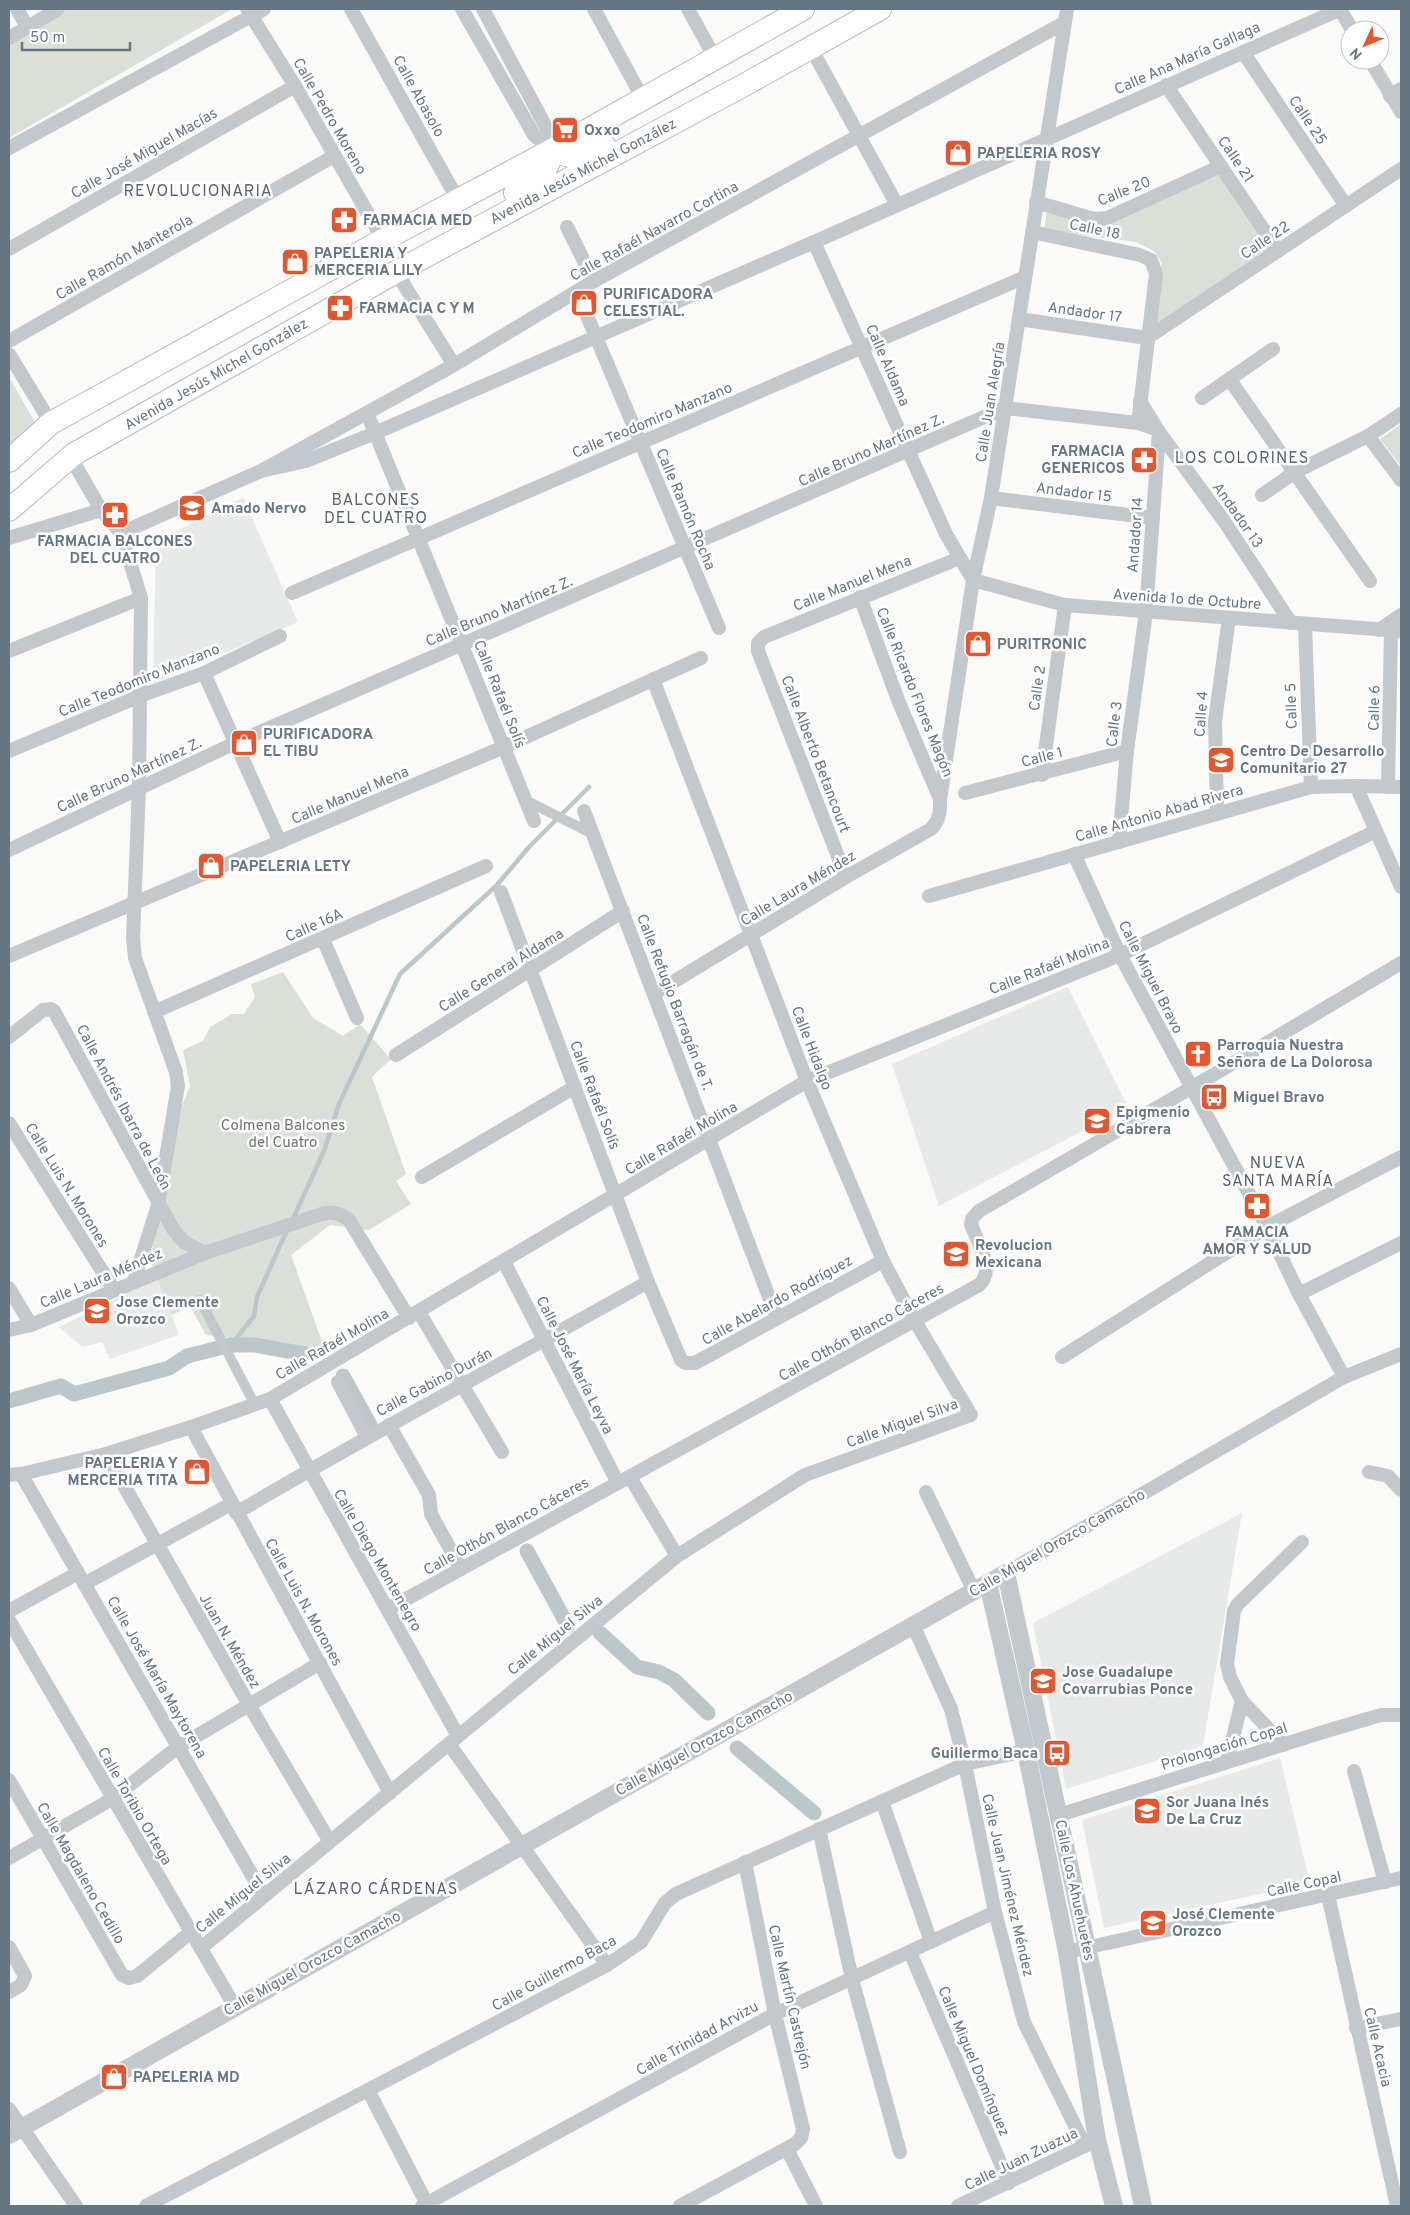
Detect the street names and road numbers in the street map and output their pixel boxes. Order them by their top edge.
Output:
street label: Calle Ana María Gallaga [1112,19,1264,100]
street label: Calle Abasolo [387,52,448,141]
street label: Calle Pedro Moreno [288,55,370,179]
street label: Calle 25 [1283,93,1330,149]
street label: Calle José Miguel Macías [68,105,221,204]
street label: Avenida Jesús Michel González [487,115,680,230]
street label: Calle 21 [1212,133,1257,187]
street label: Calle 20 [1095,173,1154,212]
street label: Calle Rafaél Navarro Cortina [567,178,742,287]
street label: Calle Ramón Manterola [53,211,197,305]
street label: Calle 18 [1067,216,1122,245]
street label: Calle 22 [1238,218,1294,265]
street label: Andador 17 [1046,299,1123,328]
street label: Avenida Jesús Michel González [122,315,312,436]
street label: Calle Aldama [860,322,913,410]
street label: Calle Juan Alegría [973,341,1010,464]
street label: Calle Teodomiro Manzano [570,379,736,464]
street label: Calle Bruno Martínez Z. [796,411,948,492]
street label: Calle Ramón Rocha [650,446,719,573]
street label: Andador 15 [1035,479,1113,508]
street label: Andador 13 [1207,479,1266,552]
street label: Andador 14 [1124,496,1149,574]
street label: Calle Manuel Mena [791,552,914,617]
street label: Calle Bruno Martínez Z. [423,573,576,652]
street label: Avenida 1o de Octubre [1112,586,1262,615]
street label: Calle Ricardo Flores Magón [871,605,956,780]
street label: Calle Rafaél Solís [468,638,529,752]
street label: Calle Teodomiro Manzano [56,640,223,722]
street label: Calle 2 [1026,664,1051,712]
street label: Calle Alberto Betancourt [776,673,853,836]
street label: Calle 5 [1282,682,1303,729]
street label: Calle 6 [1366,685,1385,731]
street label: Calle 4 [1191,690,1214,738]
street label: Calle 3 [1103,700,1128,748]
street label: Calle Bruno Martínez Z. [54,734,205,818]
street label: Calle 1 [1019,744,1065,773]
street label: Calle Manuel Mena [289,763,412,830]
street label: Calle Antonio Abad Rivera [1073,781,1246,848]
street label: Calle Laura Méndez [737,847,860,931]
street label: Calle 16A [283,905,347,948]
street label: Calle Refugio Barragán de T. [631,912,716,1093]
street label: Calle Miguel Bravo [1113,918,1186,1037]
street label: Calle General Aldama [436,925,568,1017]
street label: Calle Rafaél Molina [987,935,1112,1000]
street label: Calle Hidalgo [786,1004,835,1093]
street label: Calle Andrés Ibarra de León [71,1022,175,1194]
street label: Calle Rafaél Solís [564,1038,623,1153]
street label: Calle Rafaél Molina [622,1098,742,1180]
street label: Calle Luis N. Morones [20,1120,112,1252]
street label: Calle Laura Méndez [37,1245,166,1314]
street label: Calle Abelardo Rodríguez [699,1252,857,1351]
street label: Calle Othón Blanco Cáceres [776,1280,948,1387]
street label: Calle José María Leyva [531,1293,617,1438]
street label: Calle Rafaél Molina [273,1305,393,1386]
street label: Calle Gabino Durán [373,1345,496,1422]
street label: Calle Miguel Silva [844,1395,961,1453]
street label: Calle Othón Blanco Cáceres [421,1474,593,1581]
street label: Calle Diego Montenegro [328,1486,425,1635]
street label: Calle Miguel Orozco Camacho [966,1486,1149,1603]
street label: Calle Luis N. Morones [260,1535,346,1670]
street label: Juan N. Méndez [194,1591,264,1693]
street label: Calle Miguel Silva [504,1592,607,1680]
street label: Calle José María Maytorena [101,1593,210,1762]
street label: Calle Miguel Orozco Camacho [613,1687,797,1801]
street label: Prolongación Copal [1159,1719,1290,1776]
street label: Calle Toribio Ortega [92,1744,175,1869]
street label: Calle Juan Jiménez Méndez [976,1792,1037,1979]
street label: Calle Magdaleno Cedillo [31,1799,128,1948]
street label: Calle Los Ahuehuetes [1049,1818,1098,1963]
street label: Calle Miguel Silva [192,1850,295,1938]
street label: Calle Copal [1265,1868,1343,1903]
street label: Calle Miguel Orozco Camacho [221,1907,405,2021]
street label: Calle Martín Castrejón [763,1923,814,2072]
street label: Calle Guillermo Baca [489,1932,620,2016]
street label: Calle Miguel Domínguez [932,1984,1013,2139]
street label: Calle Trinidad Arvizu [633,1998,762,2081]
street label: Calle Acacia [1358,2006,1395,2089]
street label: Calle Juan Zuazua [962,2125,1082,2196]

